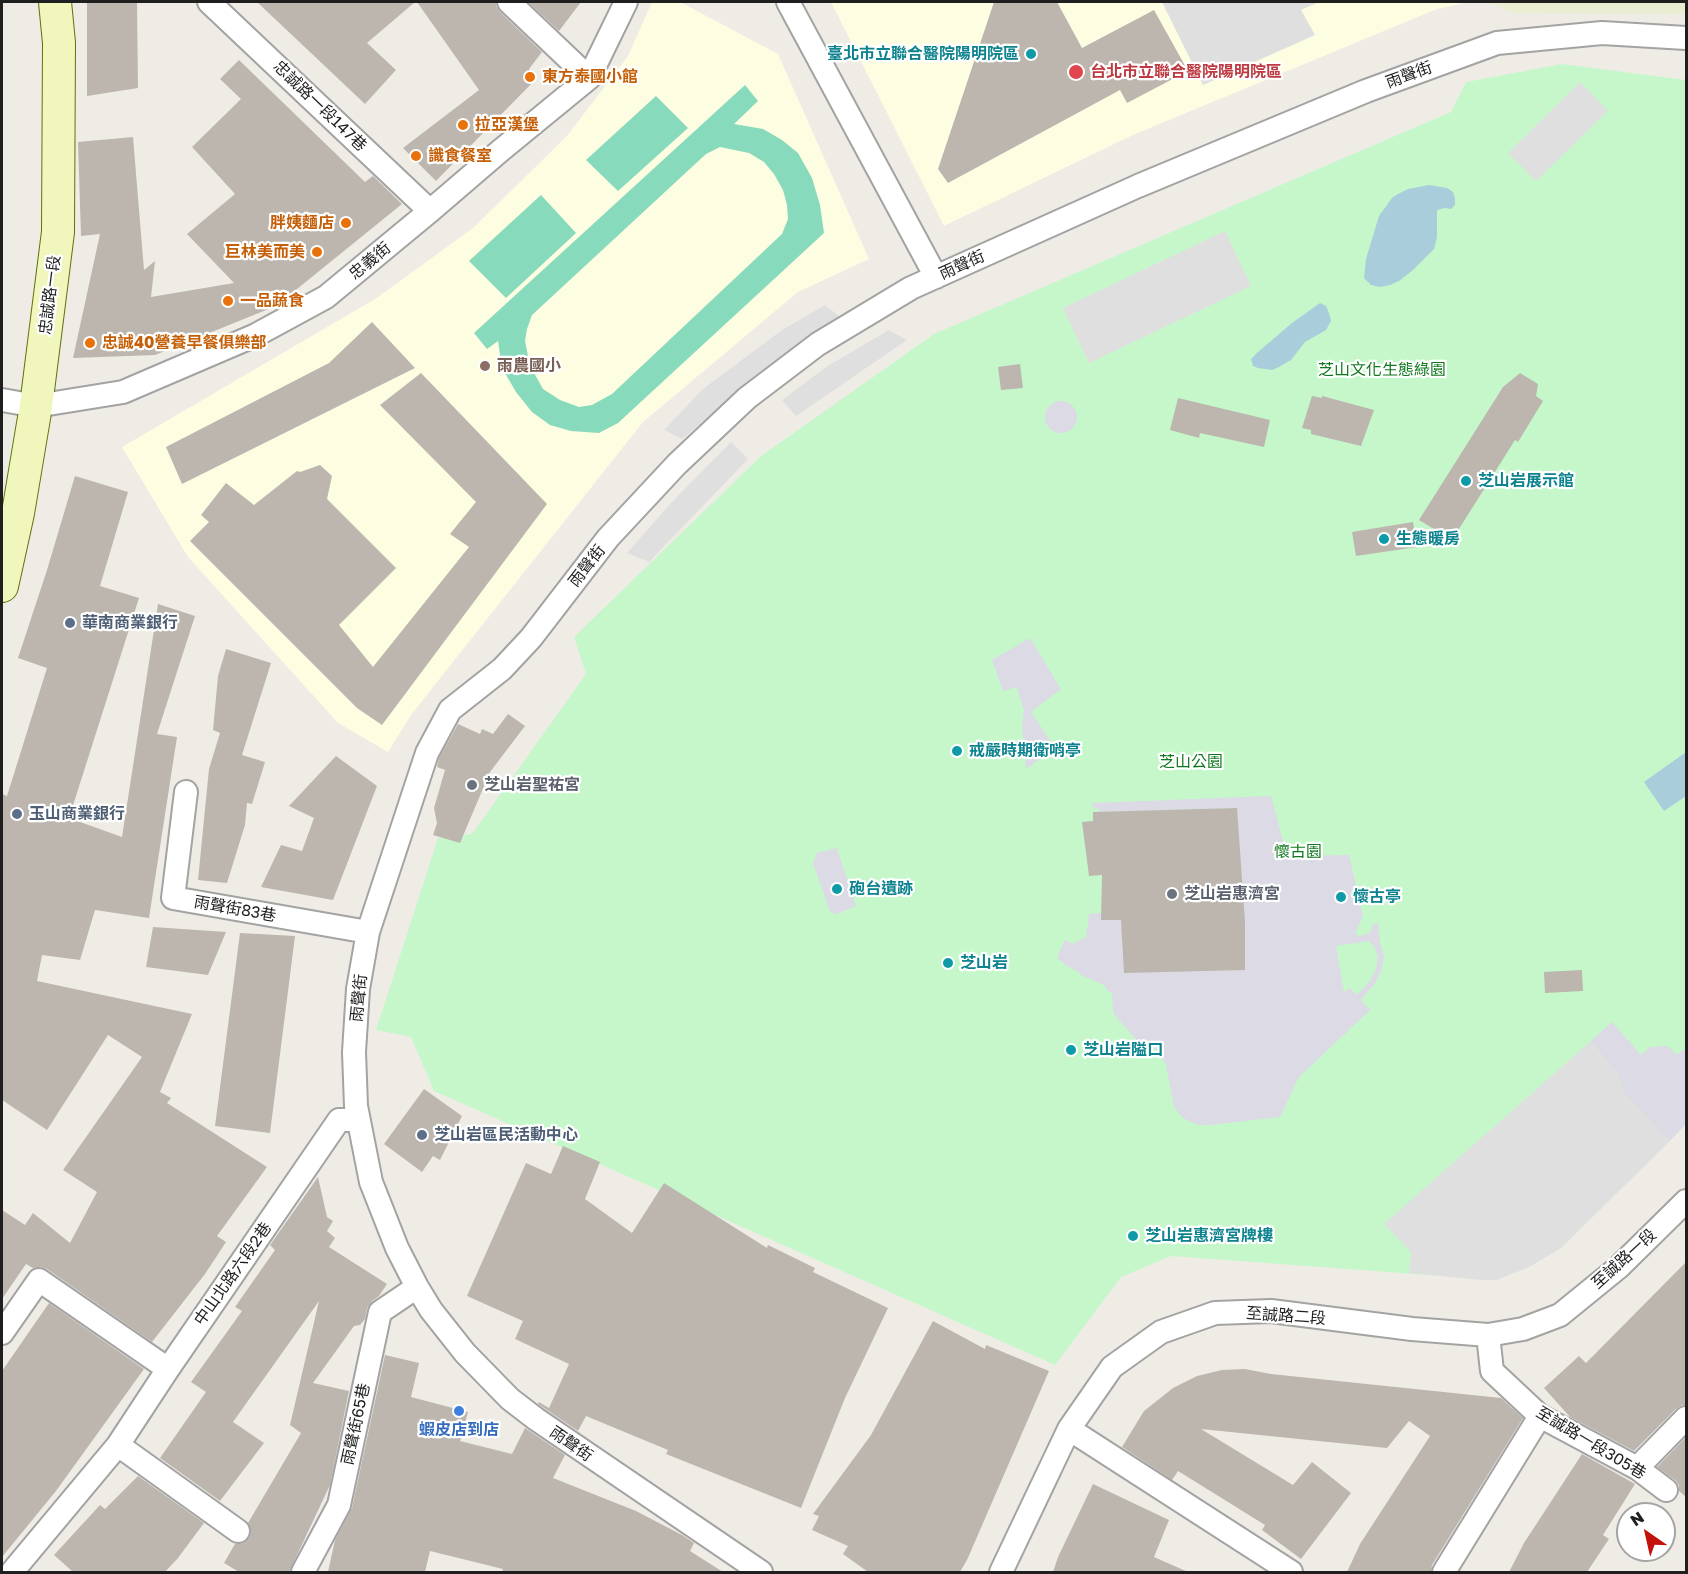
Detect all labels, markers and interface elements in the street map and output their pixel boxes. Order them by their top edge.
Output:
place label: 臺北市立聯合醫院陽明院區 [827,44,1019,64]
marker: 臺北市立聯合醫院陽明院區 [1024,47,1038,61]
street label: 忠誠路一段147巷 [269,57,371,155]
street label: 雨聲街 [1383,58,1435,92]
place label: 台北市立聯合醫院陽明院區 [1090,62,1282,82]
marker: 台北市立聯合醫院陽明院區 [1067,63,1085,81]
place label: 東方泰國小館 [542,67,638,87]
marker: 東方泰國小館 [523,70,537,84]
place label: 拉亞漢堡 [475,115,539,135]
marker: 拉亞漢堡 [456,118,470,132]
place label: 識食餐室 [428,146,492,166]
marker: 識食餐室 [409,149,423,163]
place label: 胖姨麵店 [270,213,334,233]
marker: 胖姨麵店 [339,216,353,230]
street label: 忠義街 [345,238,395,284]
place label: 巨林美而美 [225,242,305,262]
marker: 巨林美而美 [310,245,324,259]
street label: 雨聲街 [936,246,988,284]
street label: 忠誠路一段 [36,254,64,336]
place label: 一品蔬食 [240,291,304,311]
marker: 一品蔬食 [221,294,235,308]
place label: 忠誠40營養早餐俱樂部 [102,333,266,353]
marker: 忠誠40營養早餐俱樂部 [83,336,97,350]
place label: 雨農國小 [497,356,561,376]
marker: 雨農國小 [478,359,492,373]
park label: 芝山文化生態綠園 [1318,360,1446,380]
place label: 芝山岩展示館 [1478,471,1574,491]
marker: 芝山岩展示館 [1459,474,1473,488]
place label: 生態暖房 [1396,529,1460,549]
marker: 生態暖房 [1377,532,1391,546]
street label: 雨聲街 [565,541,609,591]
place label: 華南商業銀行 [82,613,178,633]
marker: 華南商業銀行 [63,616,77,630]
place label: 戒嚴時期衛哨亭 [969,741,1081,761]
marker: 戒嚴時期衛哨亭 [950,744,964,758]
park label: 芝山公園 [1159,752,1223,772]
place label: 芝山岩聖祐宮 [484,775,580,795]
marker: 芝山岩聖祐宮 [465,778,479,792]
place label: 玉山商業銀行 [29,804,125,824]
marker: 玉山商業銀行 [10,807,24,821]
park label: 懷古園 [1274,842,1322,862]
place label: 砲台遺跡 [849,879,913,899]
marker: 砲台遺跡 [830,882,844,896]
place label: 芝山岩惠濟宮 [1184,884,1280,904]
marker: 芝山岩惠濟宮 [1165,887,1179,901]
place label: 懷古亭 [1353,887,1401,907]
marker: 懷古亭 [1334,890,1348,904]
street label: 雨聲街83巷 [192,892,278,926]
place label: 芝山岩 [960,953,1008,973]
marker: 芝山岩 [941,956,955,970]
street label: 雨聲街 [347,973,371,1023]
place label: 芝山岩隘口 [1083,1040,1163,1060]
marker: 芝山岩隘口 [1064,1043,1078,1057]
place label: 芝山岩區民活動中心 [434,1125,578,1145]
marker: 芝山岩區民活動中心 [415,1128,429,1142]
street label: 中山北路六段2巷 [190,1219,276,1329]
street label: 至誠路一段 [1588,1225,1660,1293]
place label: 芝山岩惠濟宮牌樓 [1145,1226,1273,1246]
marker: 芝山岩惠濟宮牌樓 [1126,1229,1140,1243]
street label: 至誠路二段 [1245,1304,1327,1328]
street label: 雨聲街65巷 [338,1381,374,1467]
street label: 至誠路一段305巷 [1533,1403,1649,1483]
marker: 蝦皮店到店 [452,1404,466,1418]
place label: 蝦皮店到店 [419,1420,499,1440]
street label: 雨聲街 [546,1422,596,1466]
north arrow [1616,1502,1676,1562]
text: N [1626,1507,1648,1530]

